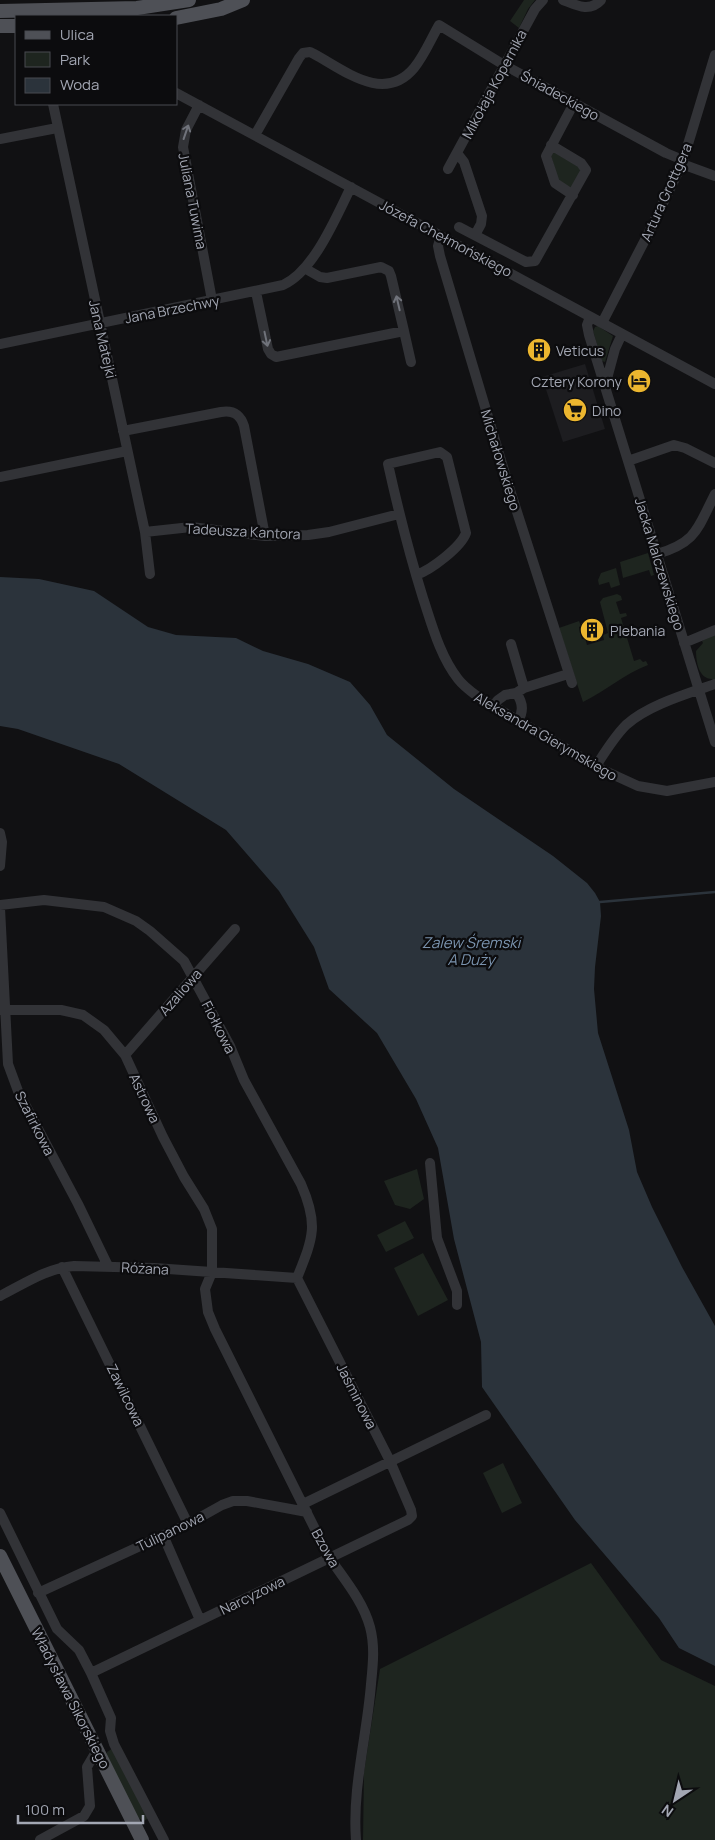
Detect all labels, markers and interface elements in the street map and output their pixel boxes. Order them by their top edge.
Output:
legend [15,15,178,105]
text: Ulica [60,24,94,45]
street label: Mikołaja Kopernika [457,26,531,142]
text: Park [60,49,90,70]
street label: Śniadeckiego [517,66,603,124]
text: Woda [60,74,99,95]
one-way arrow [182,125,191,141]
street label: Artura Grottgera [636,140,696,244]
street label: Juliana Tuwima [174,151,212,251]
street label: Józefa Chełmońskiego [376,195,516,281]
street label: Jana Brzechwy [123,290,222,327]
one-way arrow [392,296,402,312]
street label: Jana Matejki [85,298,121,380]
one-way arrow [262,331,271,347]
building icon: Veticus [526,337,552,363]
place label: Veticus [556,341,604,360]
hotel icon: Cztery Korony [626,368,652,394]
place label: Cztery Korony [531,372,623,391]
supermarket icon: Dino [562,397,588,423]
place label: Dino [592,401,621,420]
street label: Michałowskiego [477,407,525,513]
street label: Jacka Malczewskiego [631,495,689,633]
street label: Tadeusza Kantora [185,518,301,544]
building icon: Plebania [579,617,605,643]
place label: Plebania [610,621,665,640]
street label: Aleksandra Gierymskiego [471,687,621,785]
water label: Zalew Śremski A Duży [422,932,523,970]
street label: Azaliowa [154,965,206,1019]
street label: Fiołkowa [198,997,240,1057]
street label: Astrowa [125,1070,165,1126]
street label: Szafirkowa [11,1088,59,1158]
street label: Różana [121,1257,169,1279]
street label: Jaśminowa [332,1360,382,1432]
street label: Zawilcowa [103,1361,149,1429]
street label: Tulipanowa [133,1506,207,1556]
street label: Bzowa [308,1525,344,1571]
street label: Narcyzowa [216,1571,288,1619]
street label: Władysława Sikorskiego [27,1624,115,1772]
north arrow [650,1775,700,1825]
scale bar [18,1792,142,1824]
text: 100 m [25,1799,65,1820]
text: N [658,1800,677,1822]

